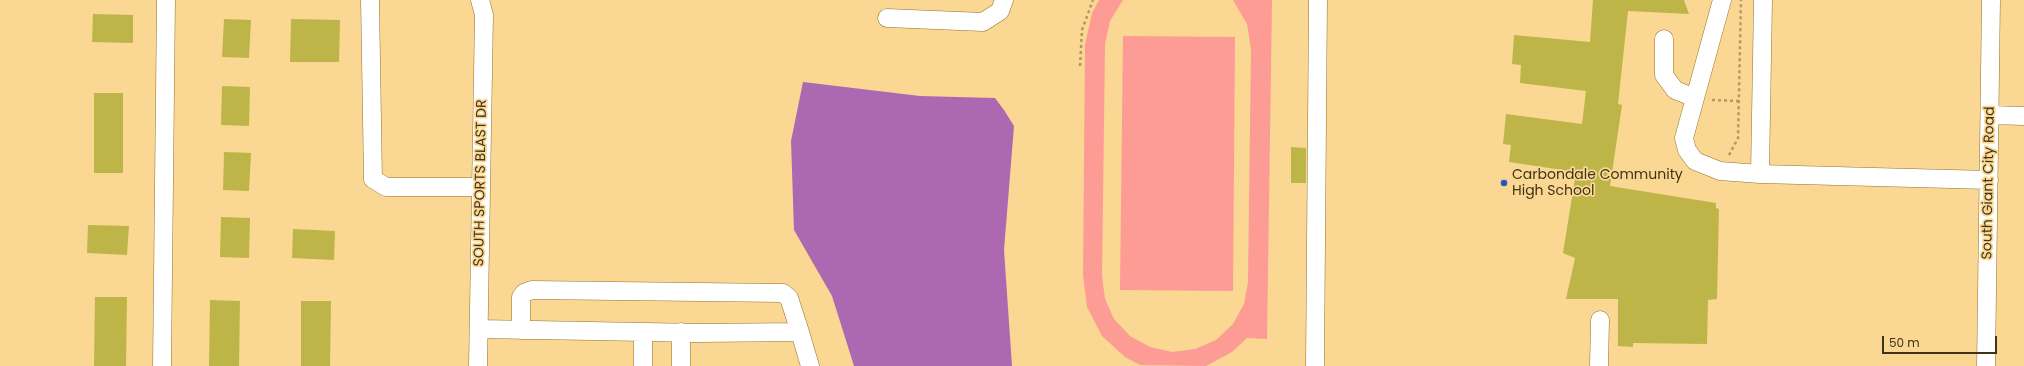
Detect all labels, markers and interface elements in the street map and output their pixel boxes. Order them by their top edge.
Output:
street label: SOUTH SPORTS BLAST DR [471,99,491,267]
street label: South Giant City Road [1979,106,1999,260]
place label: Carbondale Community High School [1512,167,1683,200]
marker: Carbondale Community High School [1499,178,1509,188]
scale bar [1884,328,1999,354]
text: 50 m [1889,334,1920,351]

